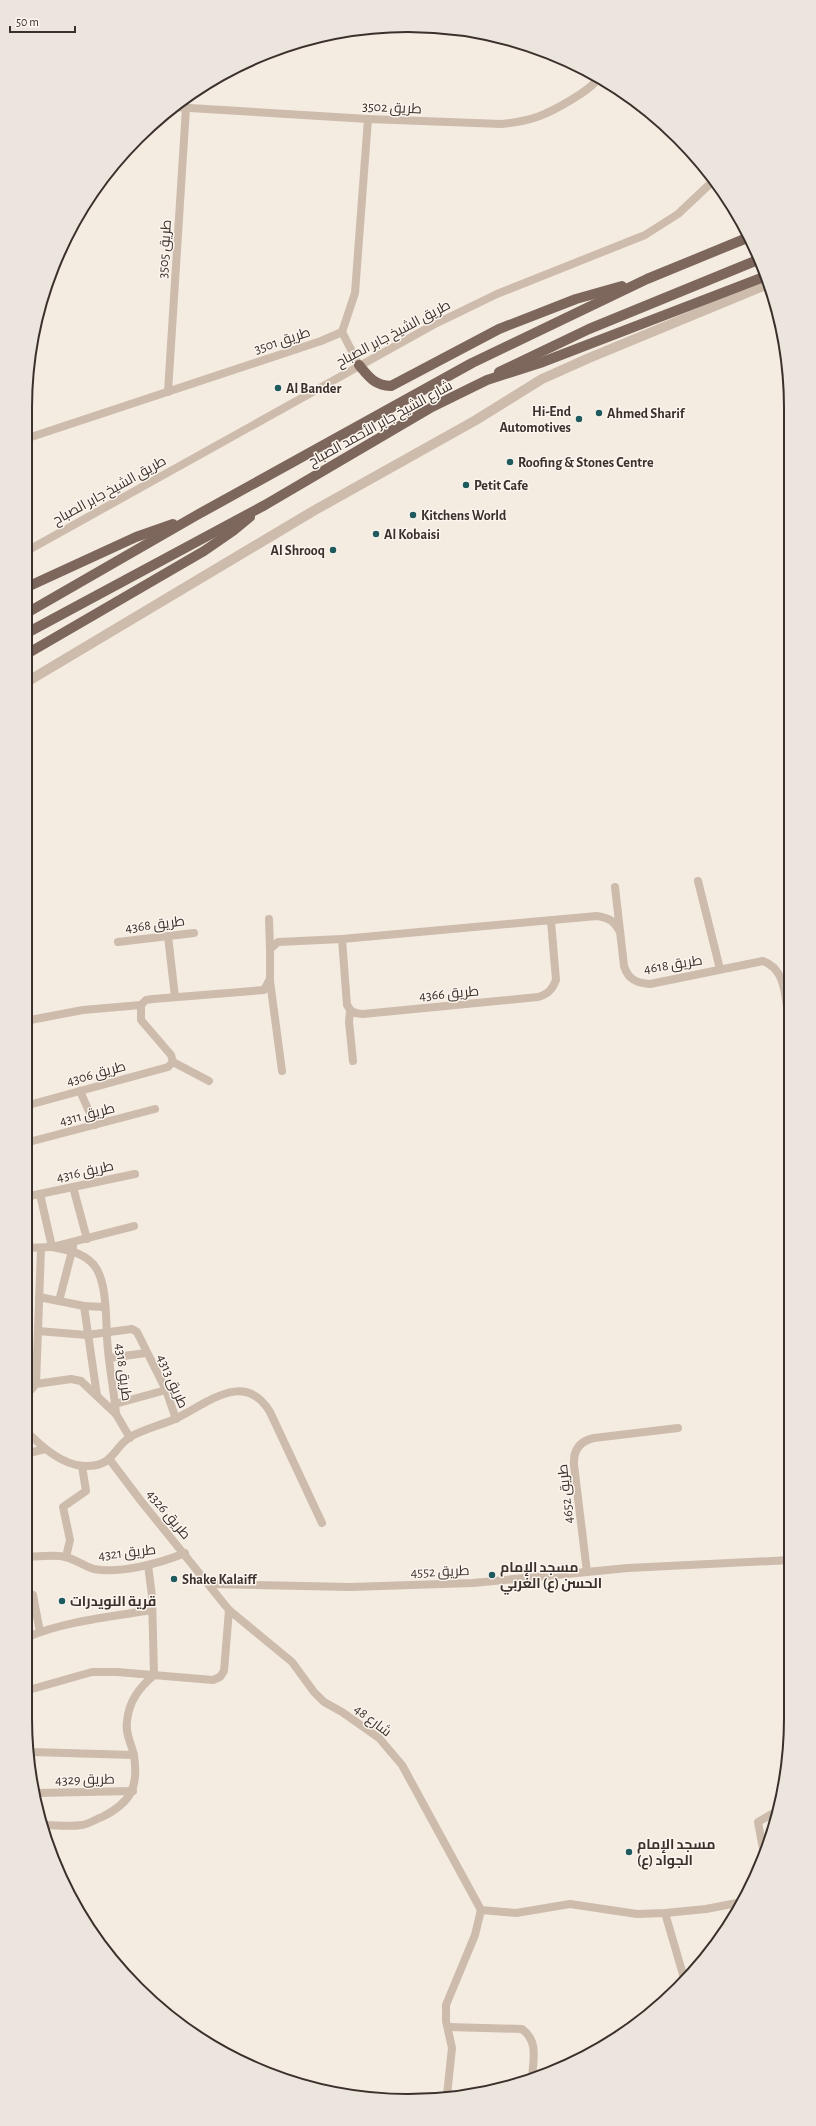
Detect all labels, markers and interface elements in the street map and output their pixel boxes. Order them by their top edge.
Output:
scale bar [10,8,75,34]
text: 50 m [16,16,39,28]
street label: طريق 3502 [362,99,422,118]
street label: طريق 3505 [156,219,175,279]
street label: طريق الشيخ جابر الصباح [334,298,453,371]
street label: طريق 3501 [252,325,312,358]
street label: شارع الشيخ جابر الأحمد الصباح [306,378,455,470]
place label: Al Bander [286,382,341,396]
marker: Al Bander [273,383,283,393]
place label: Hi-End Automotives [499,405,572,435]
place label: Ahmed Sharif [607,407,686,421]
marker: Ahmed Sharif [594,408,604,418]
marker: Hi-End Automotives [574,414,584,424]
street label: طريق الشيخ جابر الصباح [50,454,169,529]
place label: Roofing & Stones Centre [518,456,654,470]
marker: Roofing & Stones Centre [505,457,515,467]
place label: Petit Cafe [474,479,528,493]
marker: Petit Cafe [461,480,471,490]
place label: Kitchens World [421,509,507,523]
marker: Kitchens World [408,510,418,520]
place label: Al Kobaisi [384,528,440,542]
marker: Al Kobaisi [371,529,381,539]
place label: Al Shrooq [270,544,325,558]
marker: Al Shrooq [328,545,338,555]
street label: طريق 4368 [124,914,186,937]
street label: طريق 4618 [643,953,704,978]
street label: طريق 4366 [419,984,480,1005]
street label: طريق 4306 [65,1059,128,1090]
street label: طريق 4311 [58,1101,117,1130]
street label: طريق 4316 [55,1159,115,1186]
street label: طريق 4318 [112,1342,134,1402]
street label: طريق 4313 [153,1352,190,1411]
street label: طريق 4652 [556,1463,577,1524]
street label: طريق 4326 [143,1487,193,1543]
street label: طريق 4321 [98,1543,157,1564]
place label: مسجد الإمام الحسن (ع) الغربي [500,1561,602,1595]
street label: طريق 4552 [410,1564,470,1581]
marker: مسجد الإمام الحسن (ع) الغربي [487,1570,497,1580]
place label: Shake Kalaiff [182,1573,258,1587]
marker: Shake Kalaiff [169,1574,179,1584]
place label: قرية النويدرات [70,1595,156,1610]
marker: قرية النويدرات [57,1596,67,1606]
street label: شارع 48 [351,1702,394,1740]
street label: طريق 4329 [55,1772,115,1789]
place label: مسجد الإمام الجواد (ع) [637,1838,715,1870]
marker: مسجد الإمام الجواد (ع) [624,1847,634,1857]

